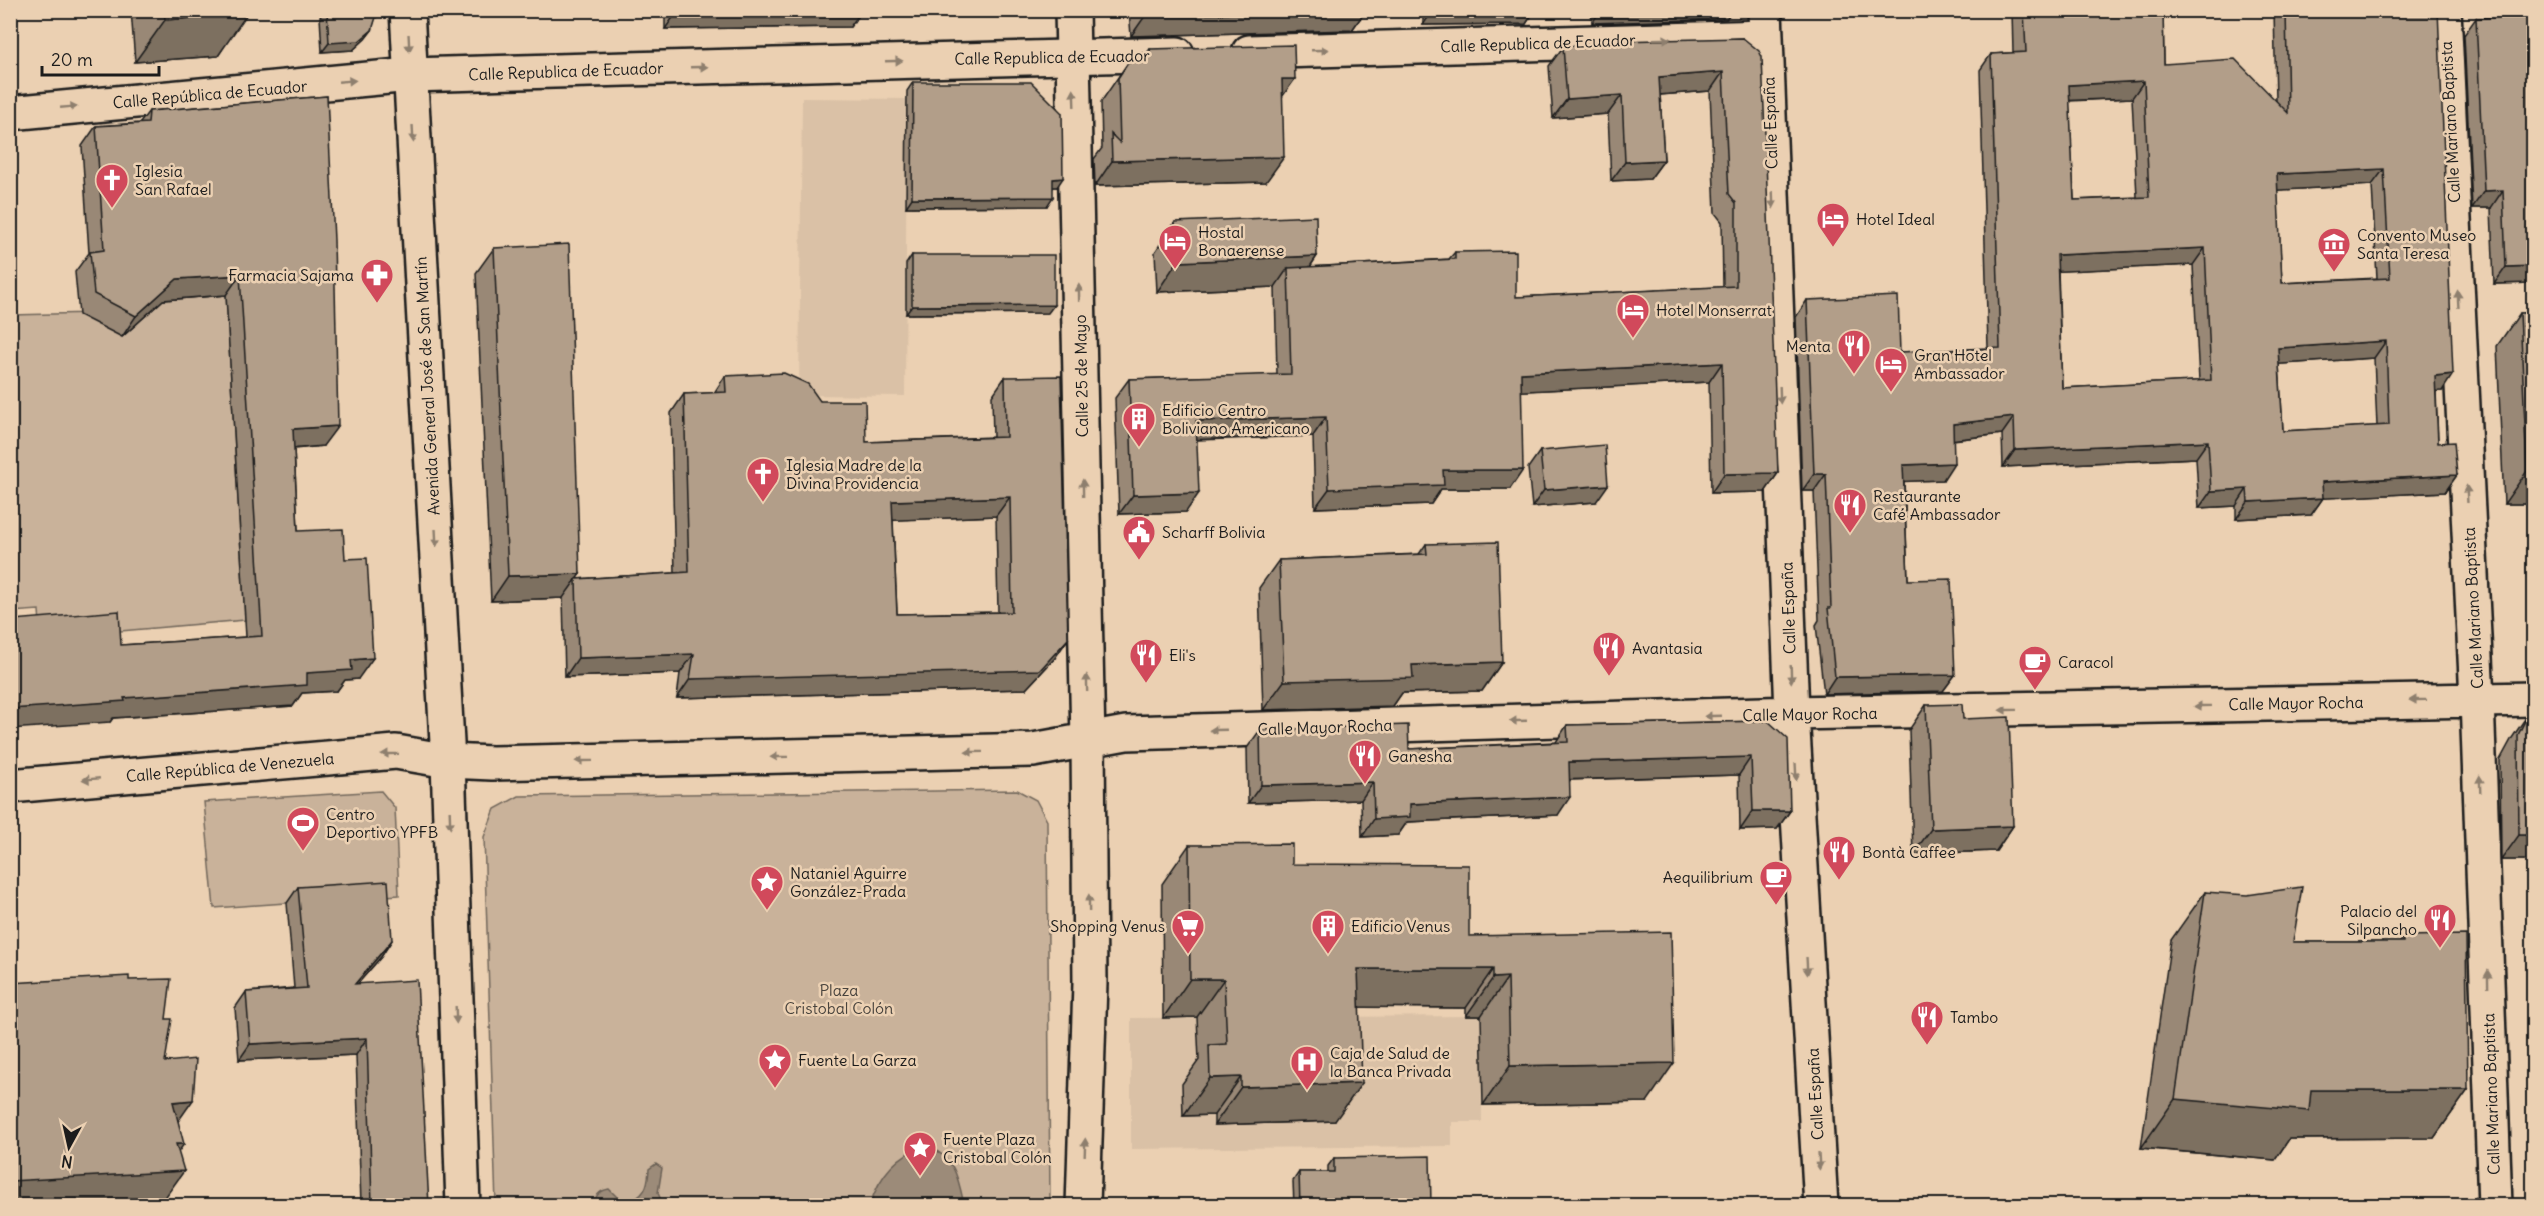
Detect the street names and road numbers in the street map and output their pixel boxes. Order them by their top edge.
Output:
street label: Calle Republica de Ecuador [1440,30,1636,56]
street label: Calle Mariano Baptista [2436,41,2464,203]
street label: Calle Republica de Ecuador [954,45,1150,69]
street label: Calle Republica de Ecuador [468,58,664,84]
street label: Calle República de Ecuador [112,75,309,112]
street label: Calle España [1758,76,1782,170]
street label: Avenida General José de San Martín [410,256,444,516]
street label: Calle 25 de Mayo [1070,314,1092,438]
street label: Calle Mariano Baptista [2459,527,2487,689]
street label: Calle España [1776,561,1800,655]
street label: Calle Mayor Rocha [2228,692,2364,714]
street label: Calle Mayor Rocha [1742,703,1878,725]
street label: Calle Mayor Rocha [1257,715,1393,739]
street label: Calle República de Venezuela [125,748,335,786]
street label: Calle Mariano Baptista [2478,1013,2504,1175]
street label: Calle España [1803,1047,1827,1141]

